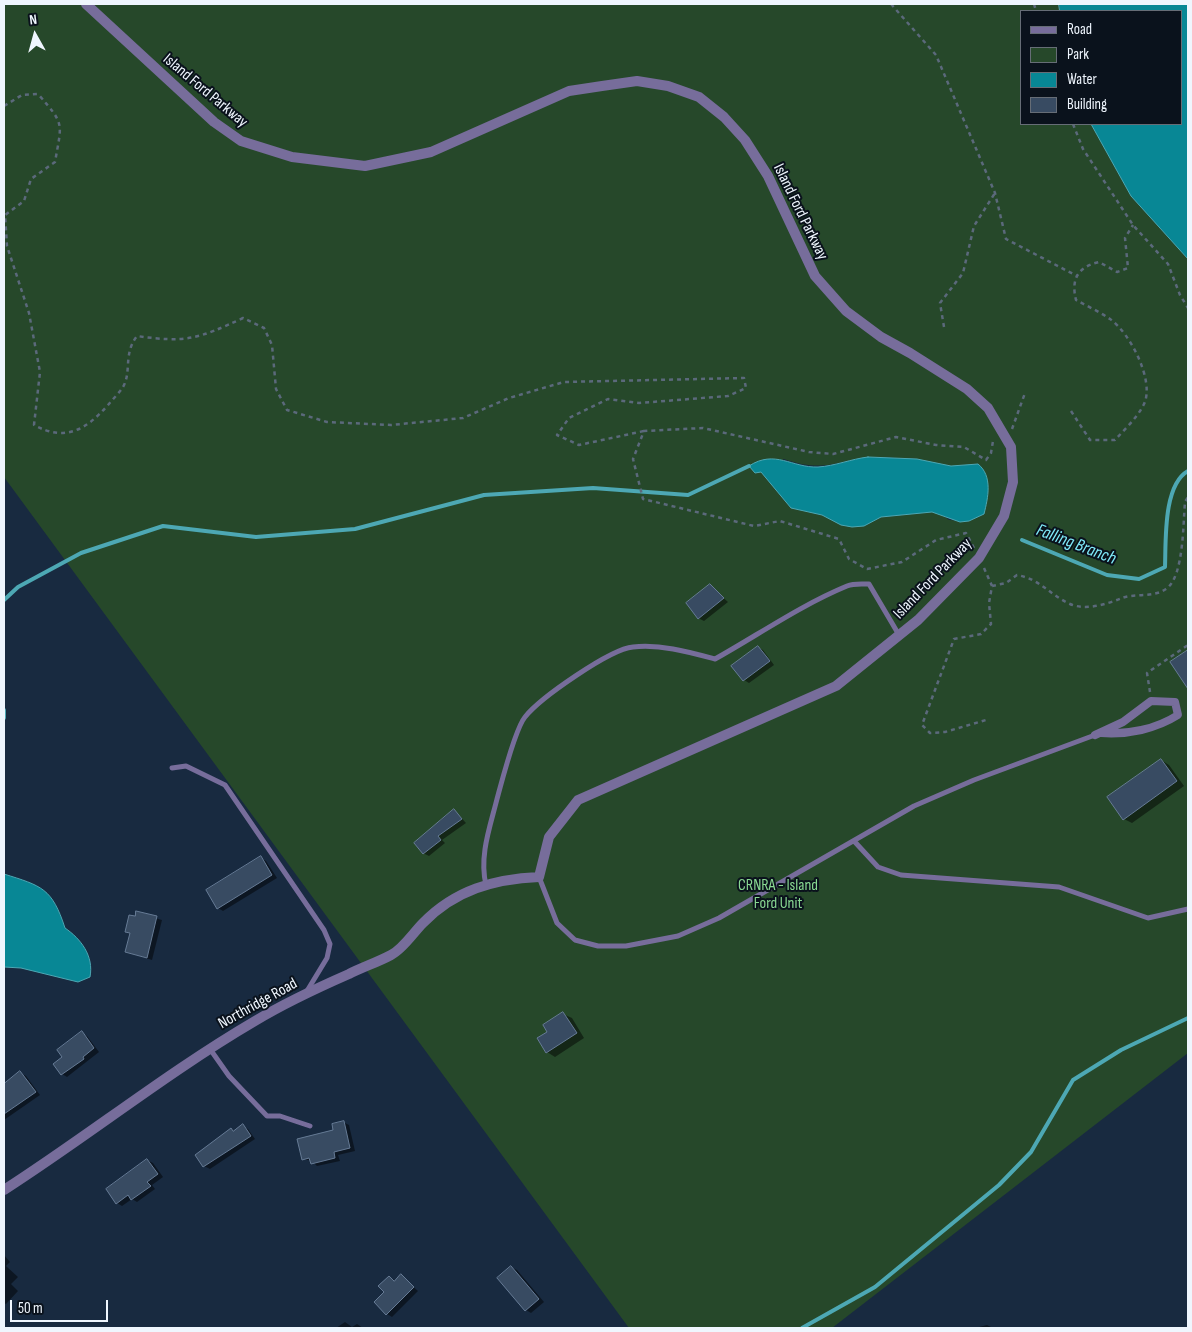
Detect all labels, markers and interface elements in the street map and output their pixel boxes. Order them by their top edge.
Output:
north arrow [10,10,60,60]
legend [1020,10,1182,125]
text: N [28,11,38,29]
text: Road [1067,20,1092,39]
text: Park [1067,45,1089,64]
street label: Island Ford Parkway [159,50,251,132]
text: Water [1067,70,1097,89]
text: Building [1067,95,1107,114]
street label: Island Ford Parkway [768,161,832,263]
water label: Falling Branch [1033,520,1119,570]
street label: Island Ford Parkway [890,535,976,623]
park label: CRNRA - Island Ford Unit [738,876,818,914]
street label: Northridge Road [215,974,301,1034]
scale bar [12,1290,110,1322]
text: 50 m [18,1299,43,1318]

